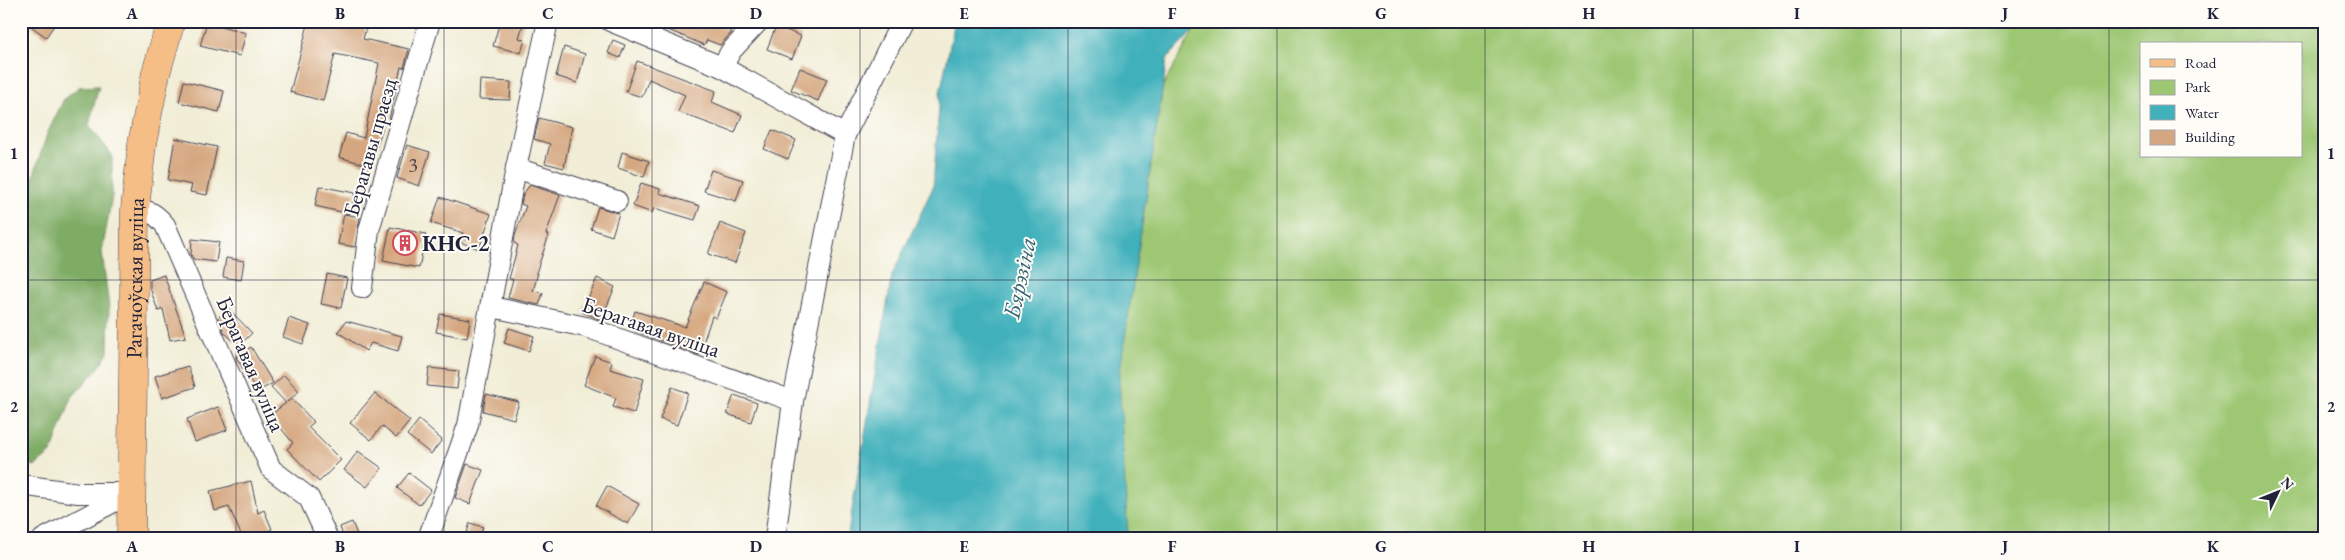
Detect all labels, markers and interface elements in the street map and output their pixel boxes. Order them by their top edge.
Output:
text: A [125,3,138,24]
text: B [335,3,345,24]
text: C [542,3,554,24]
text: D [750,3,762,24]
text: E [959,3,969,24]
text: F [1168,3,1177,24]
text: G [1375,3,1387,24]
text: H [1583,3,1596,24]
text: I [1794,3,1800,24]
text: J [2000,3,2008,24]
text: K [2207,3,2220,24]
legend [2140,42,2302,158]
text: Road [2185,53,2217,72]
street label: Берагавы праезд [336,75,404,219]
text: Park [2185,77,2212,96]
text: Water [2185,103,2219,122]
text: Building [2185,127,2235,146]
text: 1 [10,143,18,164]
text: 1 [2327,143,2335,164]
house number: 3 [408,152,418,178]
street label: Рагачоўская вуліца [119,196,151,359]
place label: КНС-2 [422,229,490,258]
building icon: КНС-2 [392,230,418,256]
water label: Бярэзіна [995,234,1043,323]
street label: Берагавая вуліца [578,290,724,364]
street label: Берагавая вуліца [209,292,293,436]
text: 2 [10,396,19,417]
text: 2 [2327,396,2336,417]
north arrow [2252,468,2302,518]
text: N [2277,473,2298,494]
text: A [125,536,138,557]
text: B [335,536,345,557]
text: C [542,536,554,557]
text: D [750,536,762,557]
text: E [959,536,969,557]
text: F [1168,536,1177,557]
text: G [1375,536,1387,557]
text: H [1583,536,1596,557]
text: I [1794,536,1800,557]
text: J [2000,536,2008,557]
text: K [2207,536,2220,557]

